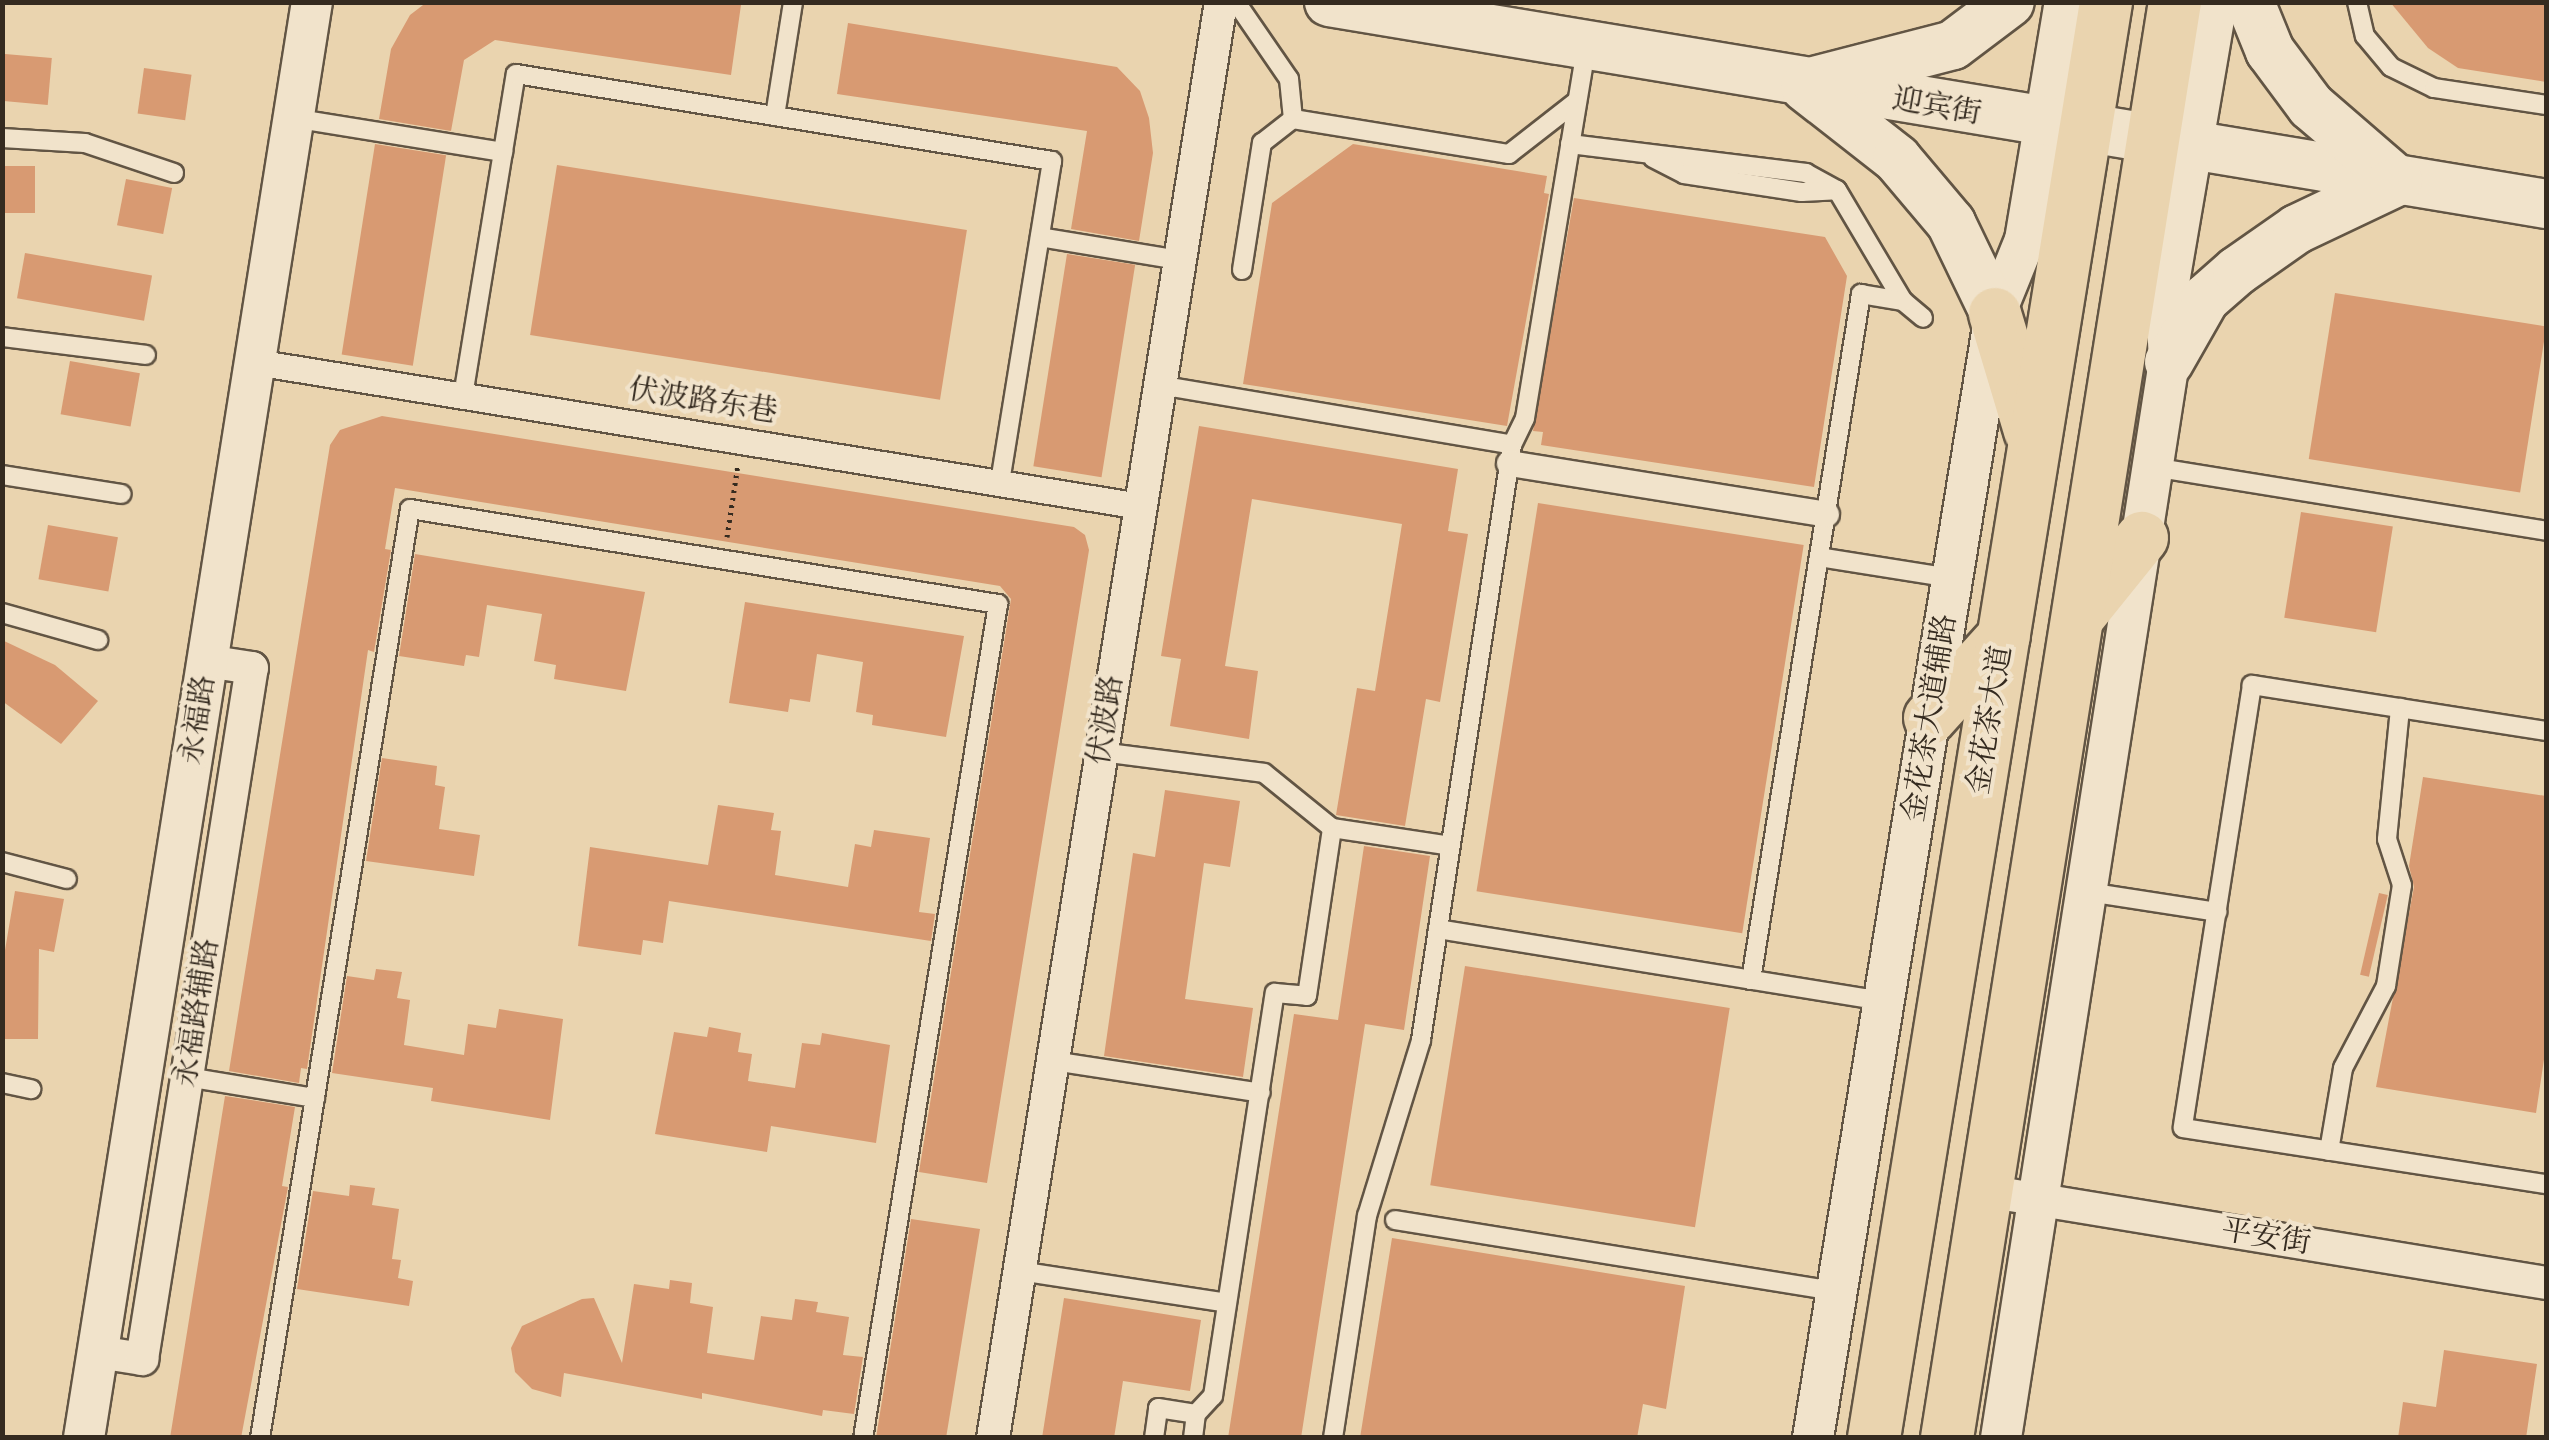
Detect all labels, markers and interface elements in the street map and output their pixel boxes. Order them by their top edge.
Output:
street label: 迎宾街 [1890,81,1984,133]
street label: 伏波路东巷 [626,371,780,431]
street label: 金花茶大道辅路 [1896,611,1964,825]
street label: 金花茶大道 [1960,643,2020,797]
street label: 永福路 [173,673,223,767]
street label: 伏波路 [1081,673,1131,767]
street label: 永福路辅路 [167,936,227,1090]
street label: 平安街 [2219,1212,2313,1262]

